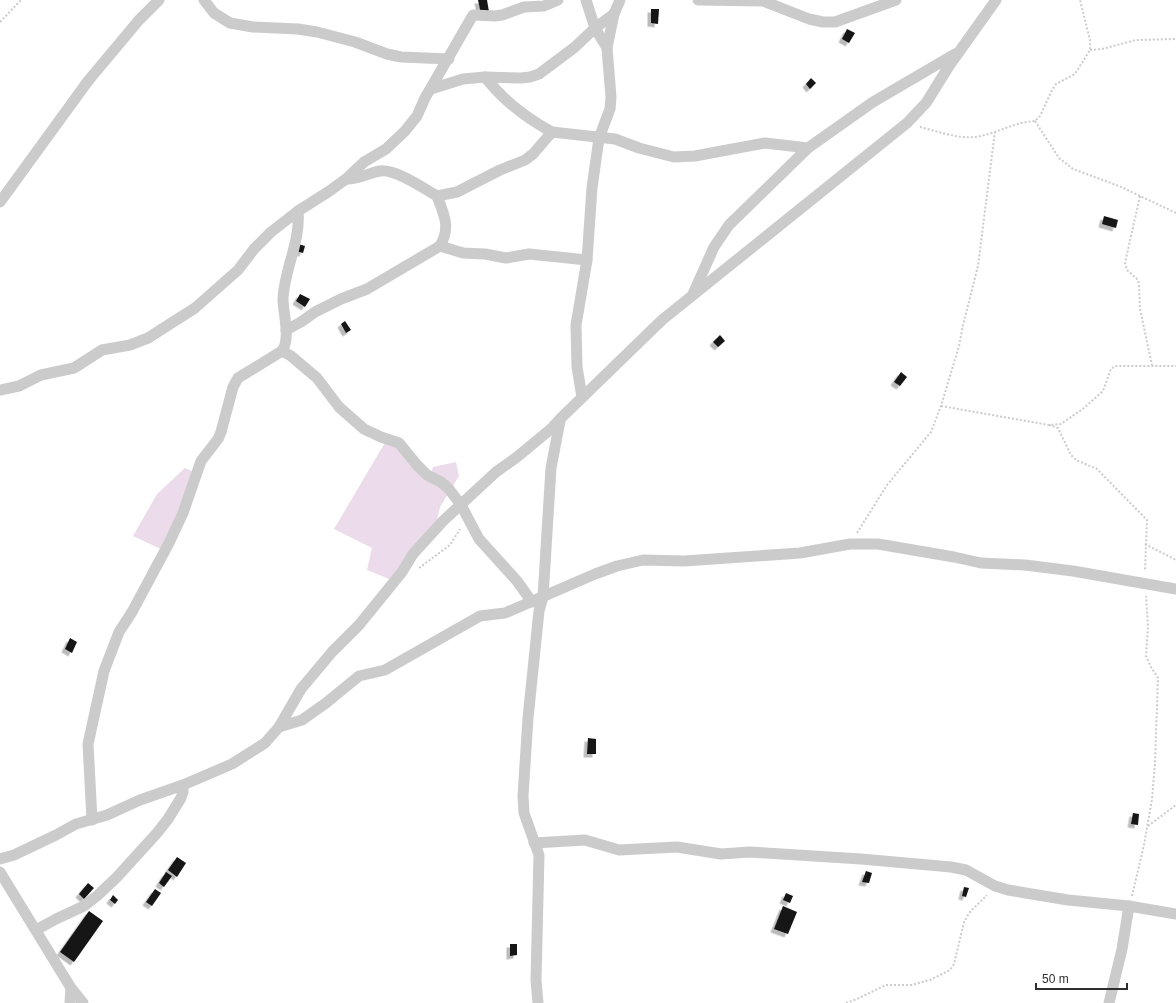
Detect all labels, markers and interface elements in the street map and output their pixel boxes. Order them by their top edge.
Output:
scale bar [1036,965,1127,991]
text: 50 m [1042,972,1069,986]

